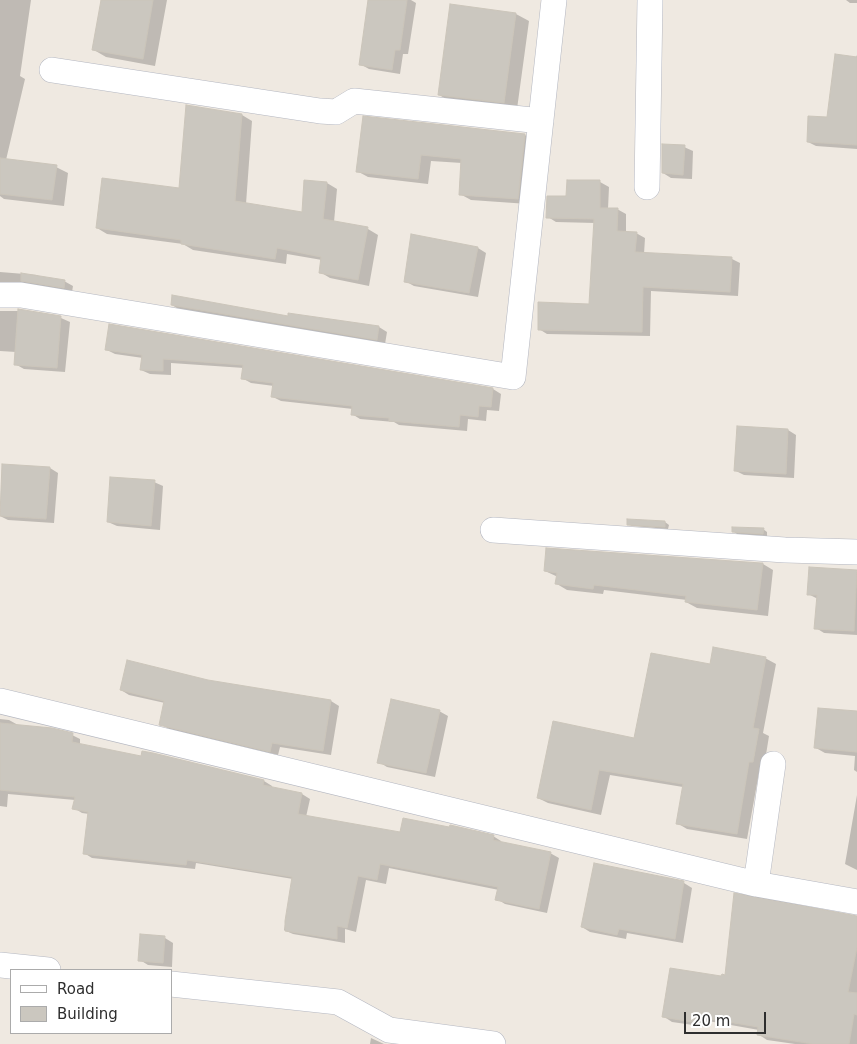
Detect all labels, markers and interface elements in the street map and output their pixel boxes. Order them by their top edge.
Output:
legend [10,969,172,1034]
text: Road [57,980,95,998]
scale bar [687,1002,770,1034]
text: Building [57,1005,118,1023]
text: 20 m [692,1012,730,1030]

